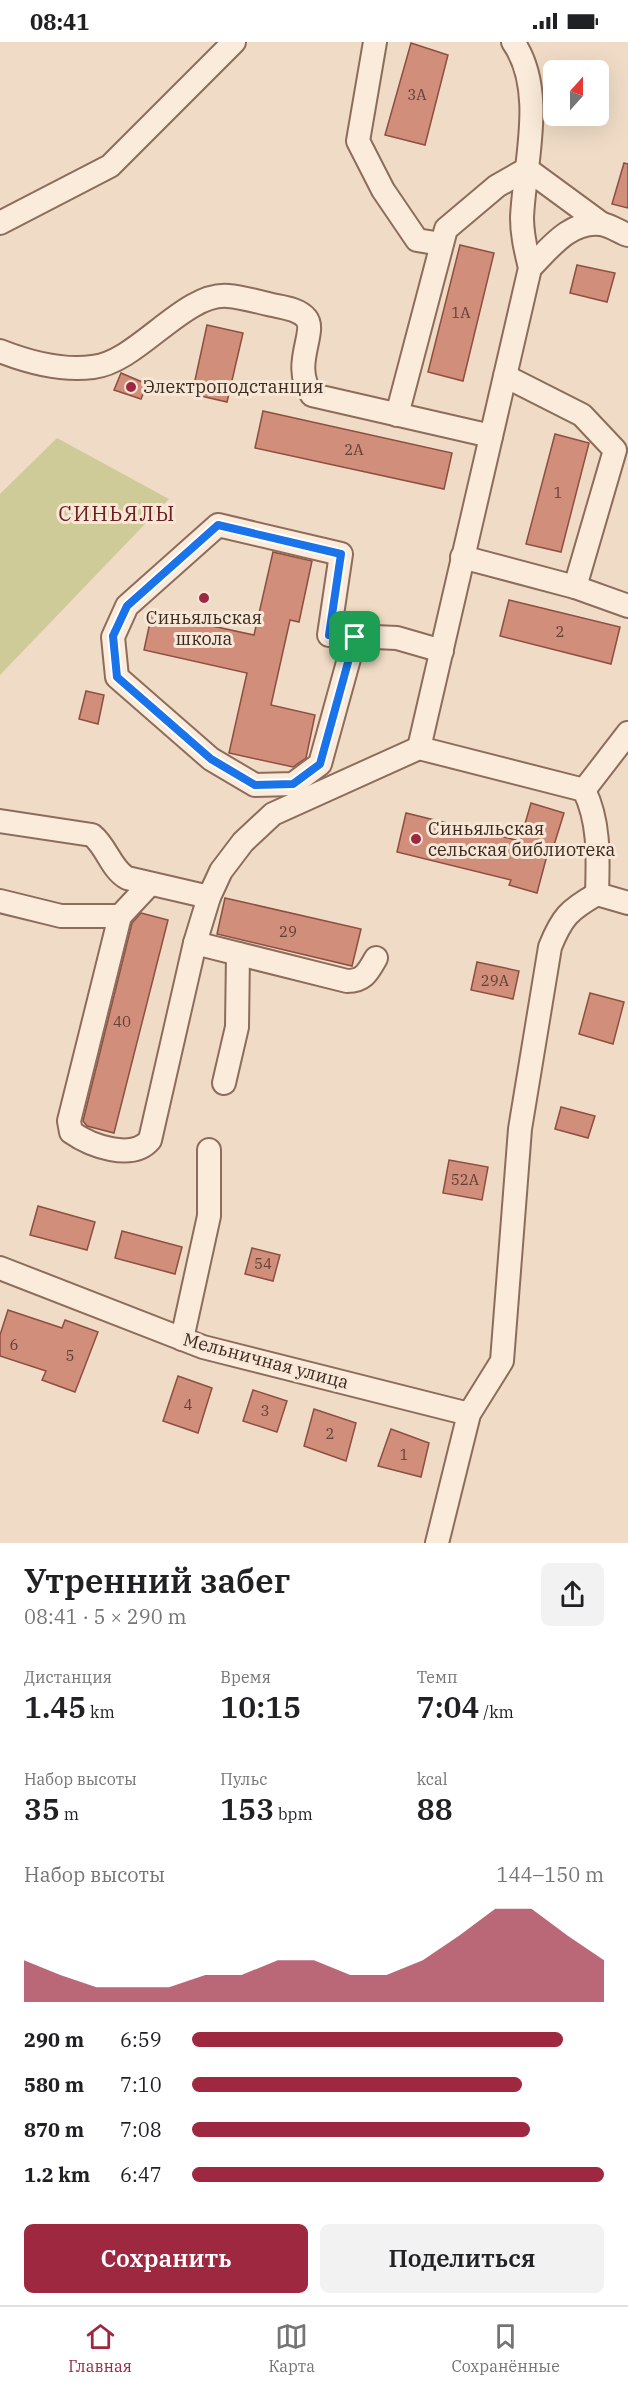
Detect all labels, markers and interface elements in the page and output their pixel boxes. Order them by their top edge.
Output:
text: 08:41 [30,7,89,36]
north arrow [543,60,609,126]
map controls [543,60,609,126]
house number: 3А [407,85,427,104]
house number: 1А [451,303,471,322]
place label: Электроподстанция [143,375,324,398]
marker: Электроподстанция [124,380,138,394]
house number: 2А [344,440,364,459]
house number: 1 [553,483,563,502]
district label: СИНЬЯЛЫ [58,499,176,527]
marker: Синьяльская школа [197,591,211,605]
place label: Синьяльская школа [146,606,262,650]
pin [329,611,380,662]
icon: arrive [338,620,371,653]
house number: 2 [555,622,565,641]
place label: Синьяльская сельская библиотека [428,817,616,861]
marker: Синьяльская сельская библиотека [409,832,423,846]
house number: 29 [279,922,297,941]
house number: 29А [481,971,510,990]
house number: 40 [113,1012,131,1031]
house number: 52А [451,1170,480,1189]
house number: 54 [254,1254,272,1273]
street label: Мельничная улица [181,1327,352,1394]
house number: 6 [9,1335,19,1354]
house number: 5 [65,1346,75,1365]
house number: 4 [183,1395,193,1414]
house number: 3 [260,1401,270,1420]
house number: 2 [325,1424,335,1443]
house number: 1 [399,1445,409,1464]
text: Утренний забег [24,1559,290,1602]
button: share [541,1563,604,1626]
text: 08:41 · 5 × 290 m [24,1603,187,1630]
text: Дистанция [24,1667,112,1687]
text: Время [220,1667,271,1687]
text: Темп [417,1667,458,1687]
text: 1.45 [24,1687,86,1726]
text: 10:15 [220,1687,301,1726]
text: 7:04 [417,1687,480,1726]
text: km [86,1702,115,1722]
text: /km [480,1702,514,1722]
text: Набор высоты [24,1769,137,1789]
text: Пульс [220,1769,268,1789]
text: kcal [417,1769,448,1789]
text: 35 [24,1789,60,1828]
text: 153 [220,1789,274,1828]
text: 88 [417,1789,453,1828]
text: m [60,1804,79,1824]
text: bpm [274,1804,313,1824]
text: Набор высоты [24,1861,165,1888]
text: 144–150 m [497,1861,604,1888]
text: 290 m [24,2026,84,2053]
text: 6:59 [120,2026,162,2053]
text: 580 m [24,2071,84,2098]
text: 7:10 [120,2071,162,2098]
text: 870 m [24,2116,84,2143]
text: 7:08 [120,2116,162,2143]
text: 1.2 km [24,2161,90,2188]
text: 6:47 [120,2161,162,2188]
button: Сохранить [24,2224,308,2293]
button: Поделиться [320,2224,604,2293]
tab: Главная [68,2320,132,2376]
tab: Карта [268,2320,315,2376]
tab: Сохранённые [451,2320,560,2376]

